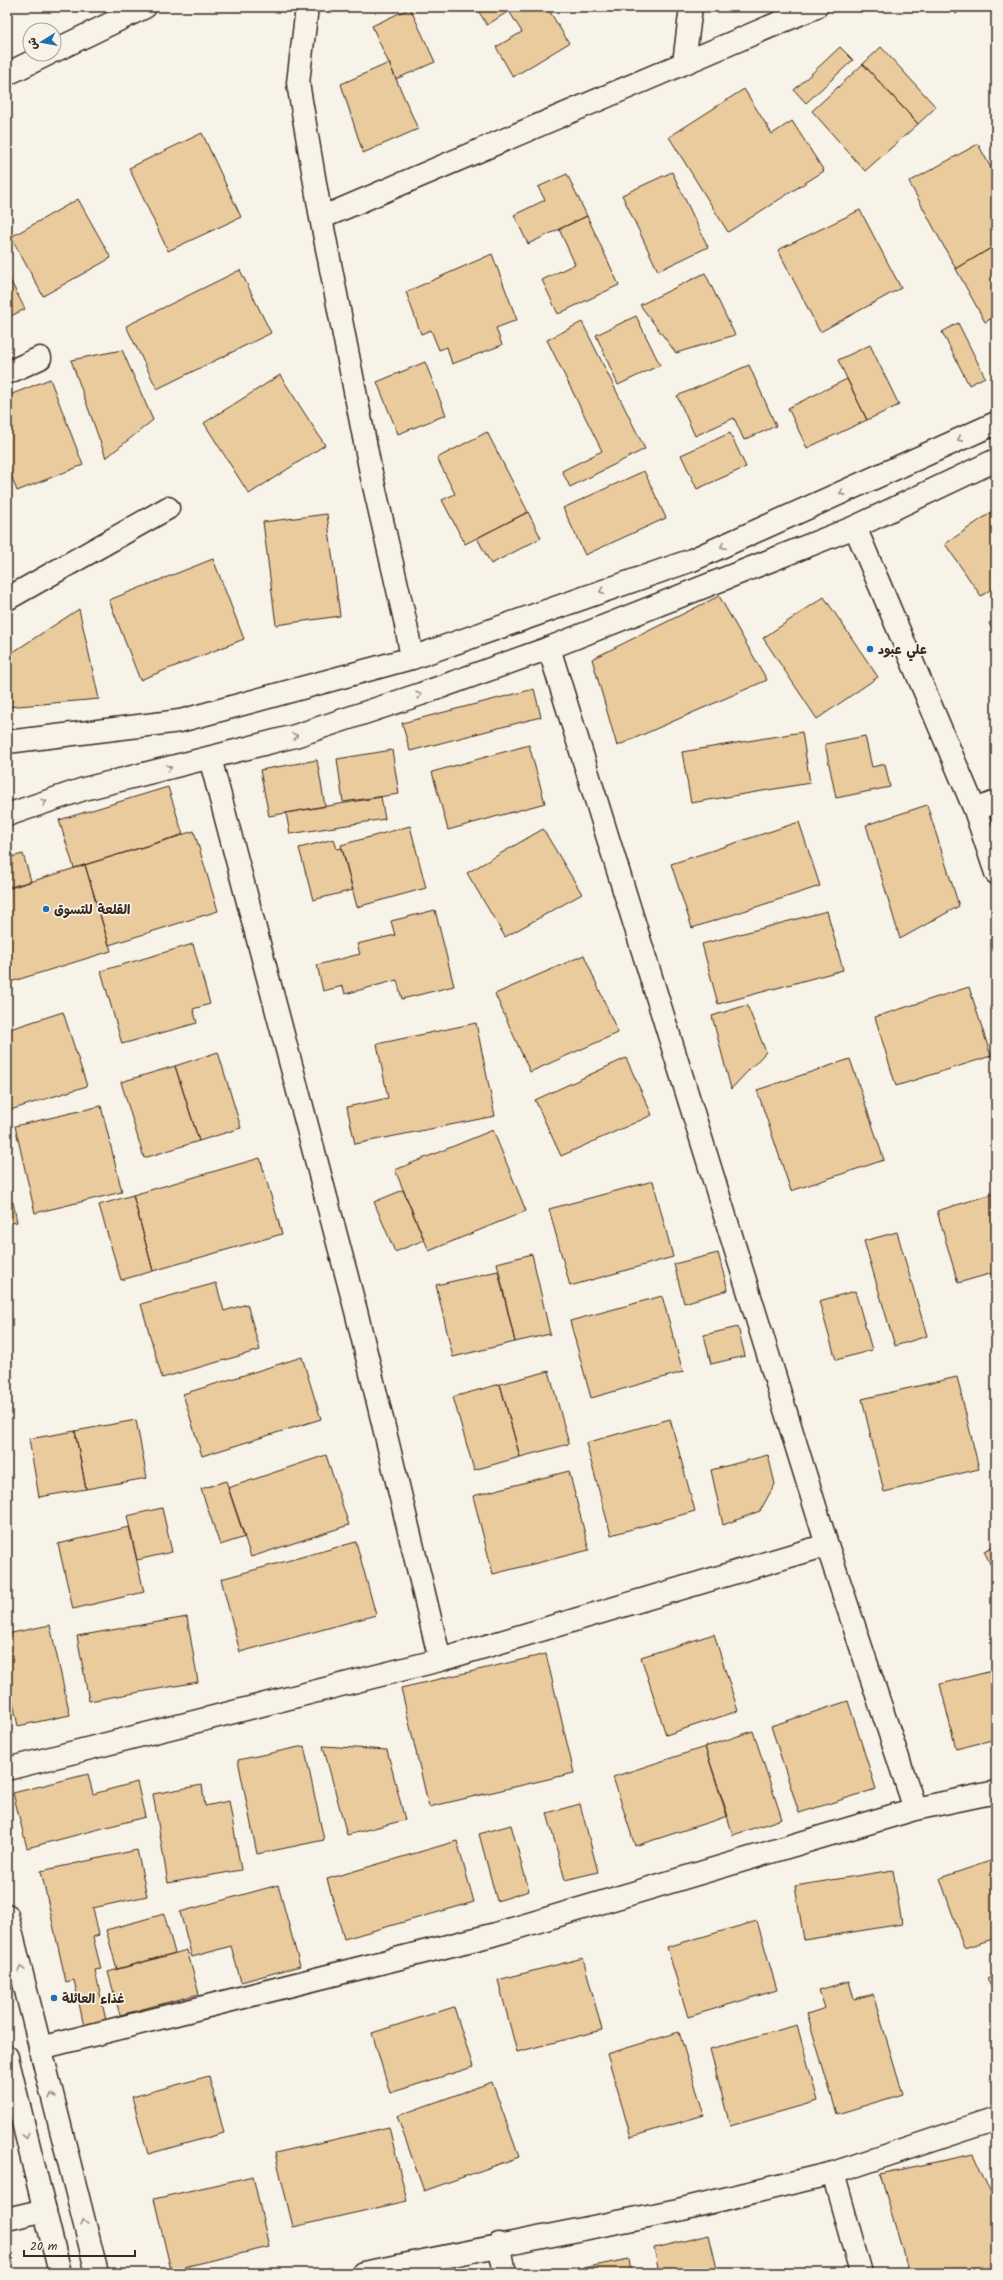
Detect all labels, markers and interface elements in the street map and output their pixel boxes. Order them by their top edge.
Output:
north arrow [22,22,62,62]
text: ش [23,36,43,51]
one-way arrow [957,434,965,442]
one-way arrow [838,488,845,496]
one-way arrow [720,541,728,549]
one-way arrow [598,587,605,595]
place label: علي عبود [878,640,927,662]
marker: علي عبود [865,644,875,654]
one-way arrow [415,691,422,700]
one-way arrow [292,732,299,741]
one-way arrow [166,765,173,773]
one-way arrow [40,799,47,807]
place label: القلعة للتسوق [54,900,130,921]
marker: القلعة للتسوق [41,904,51,914]
one-way arrow [17,1966,25,1973]
place label: غذاء العائلة [62,1989,124,2010]
marker: غذاء العائلة [49,1993,59,2003]
one-way arrow [48,2092,57,2099]
one-way arrow [22,2132,30,2139]
one-way arrow [80,2218,89,2225]
scale bar [24,2232,135,2258]
text: 20 m [30,2237,58,2256]

